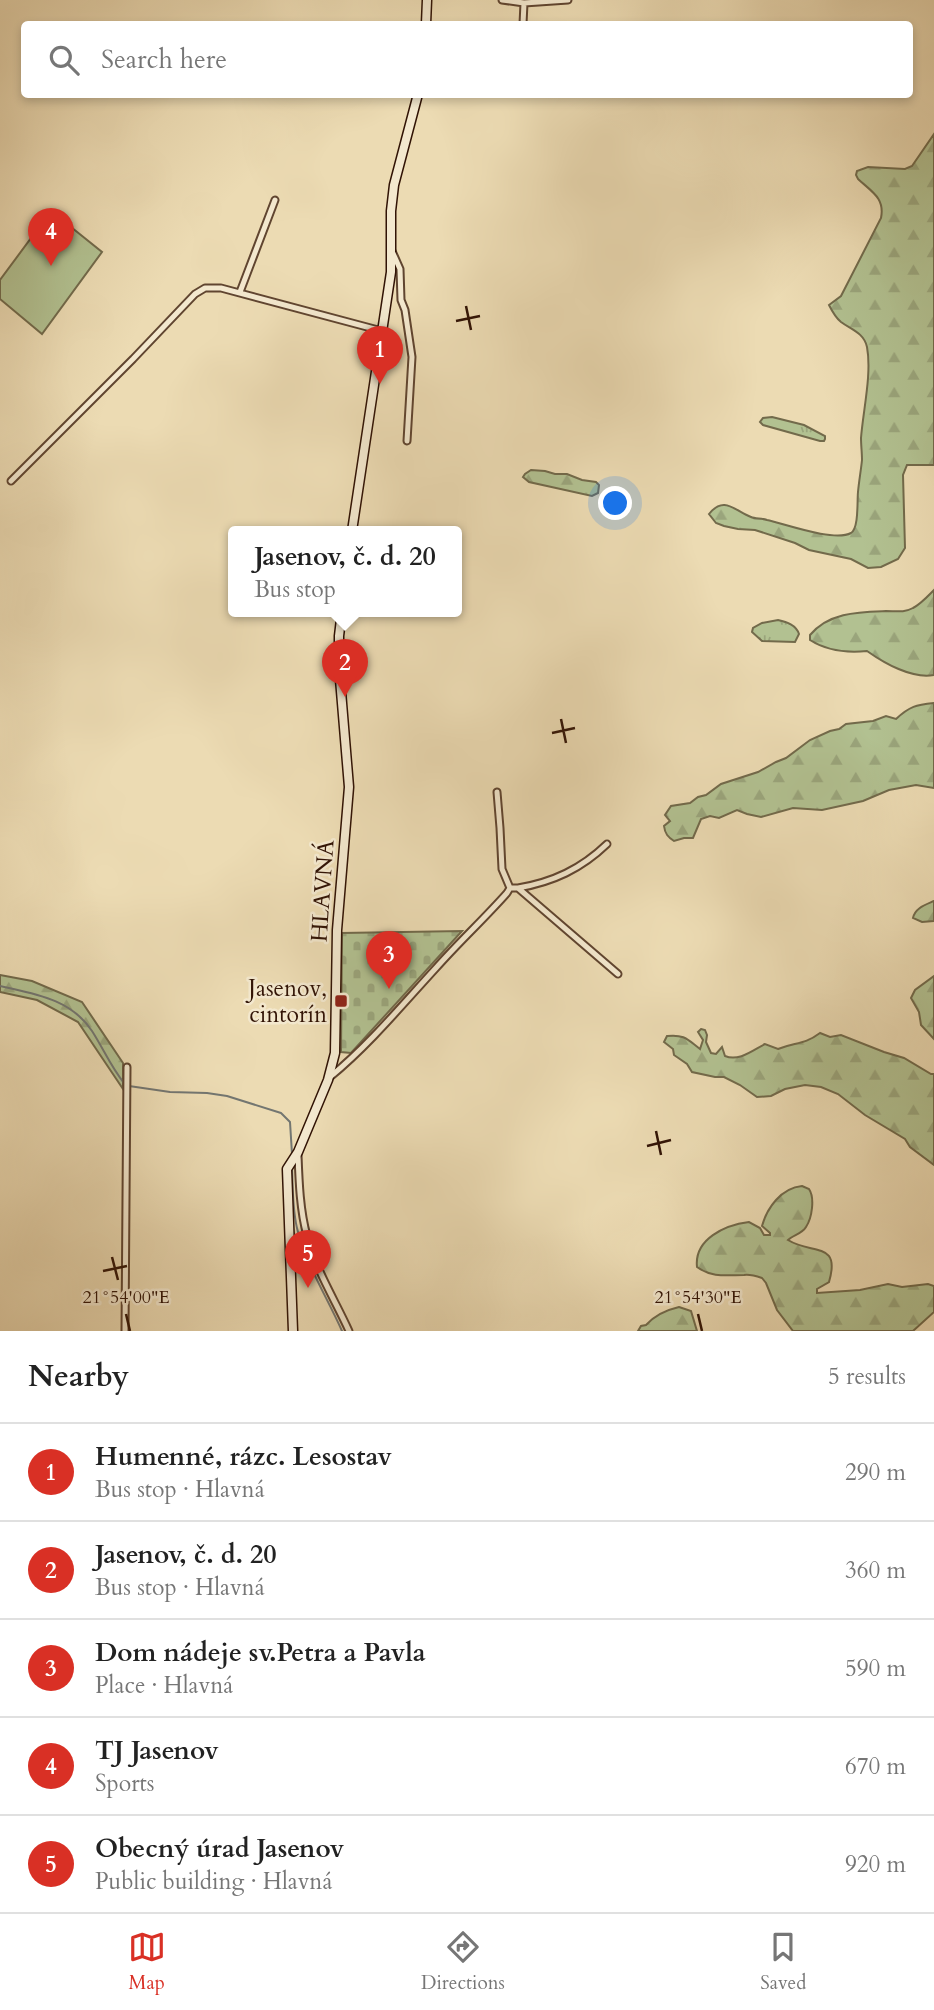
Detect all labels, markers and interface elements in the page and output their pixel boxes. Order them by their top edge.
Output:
search box [21,21,913,98]
icon: search [45,41,83,79]
text: Search here [101,42,227,77]
pin: 4 [28,208,74,266]
pin: 1 [357,326,403,384]
your location [598,486,632,520]
popup [228,526,462,617]
text: Jasenov, č. d. 20 [254,539,436,574]
text: Bus stop [254,574,336,605]
pin: 2 [322,639,368,697]
street label: HLAVNÁ [303,838,342,943]
pin: 3 [366,931,412,989]
place label: Jasenov, cintorín [245,973,327,1030]
marker: Jasenov, cintorín [333,993,349,1009]
pin: 5 [285,1230,331,1288]
text: 21°54'00"E [82,1285,170,1310]
text: 21°54'30"E [654,1285,742,1310]
text: Nearby [28,1356,129,1397]
text: 5 results [828,1361,906,1392]
text: Humenné, rázc. Lesostav [95,1439,392,1474]
text: 1 [45,1457,57,1488]
text: 290 m [845,1457,906,1488]
text: Bus stop · Hlavná [95,1474,265,1505]
text: Jasenov, č. d. 20 [95,1537,277,1572]
text: 2 [45,1555,57,1586]
text: 360 m [845,1555,906,1586]
text: Bus stop · Hlavná [95,1572,265,1603]
text: Dom nádeje sv.Petra a Pavla [95,1635,426,1670]
text: 3 [45,1653,57,1684]
text: 590 m [845,1653,906,1684]
text: Place · Hlavná [95,1670,233,1701]
text: TJ Jasenov [95,1733,219,1768]
text: 4 [45,1751,57,1782]
text: 670 m [845,1751,906,1782]
text: Sports [95,1768,155,1799]
text: Obecný úrad Jasenov [95,1831,344,1866]
text: 5 [45,1849,57,1880]
text: 920 m [845,1849,906,1880]
text: Public building · Hlavná [95,1866,332,1897]
tab: Map [128,1928,166,1996]
tab: Directions [421,1928,505,1996]
tab: Saved [760,1928,806,1996]

